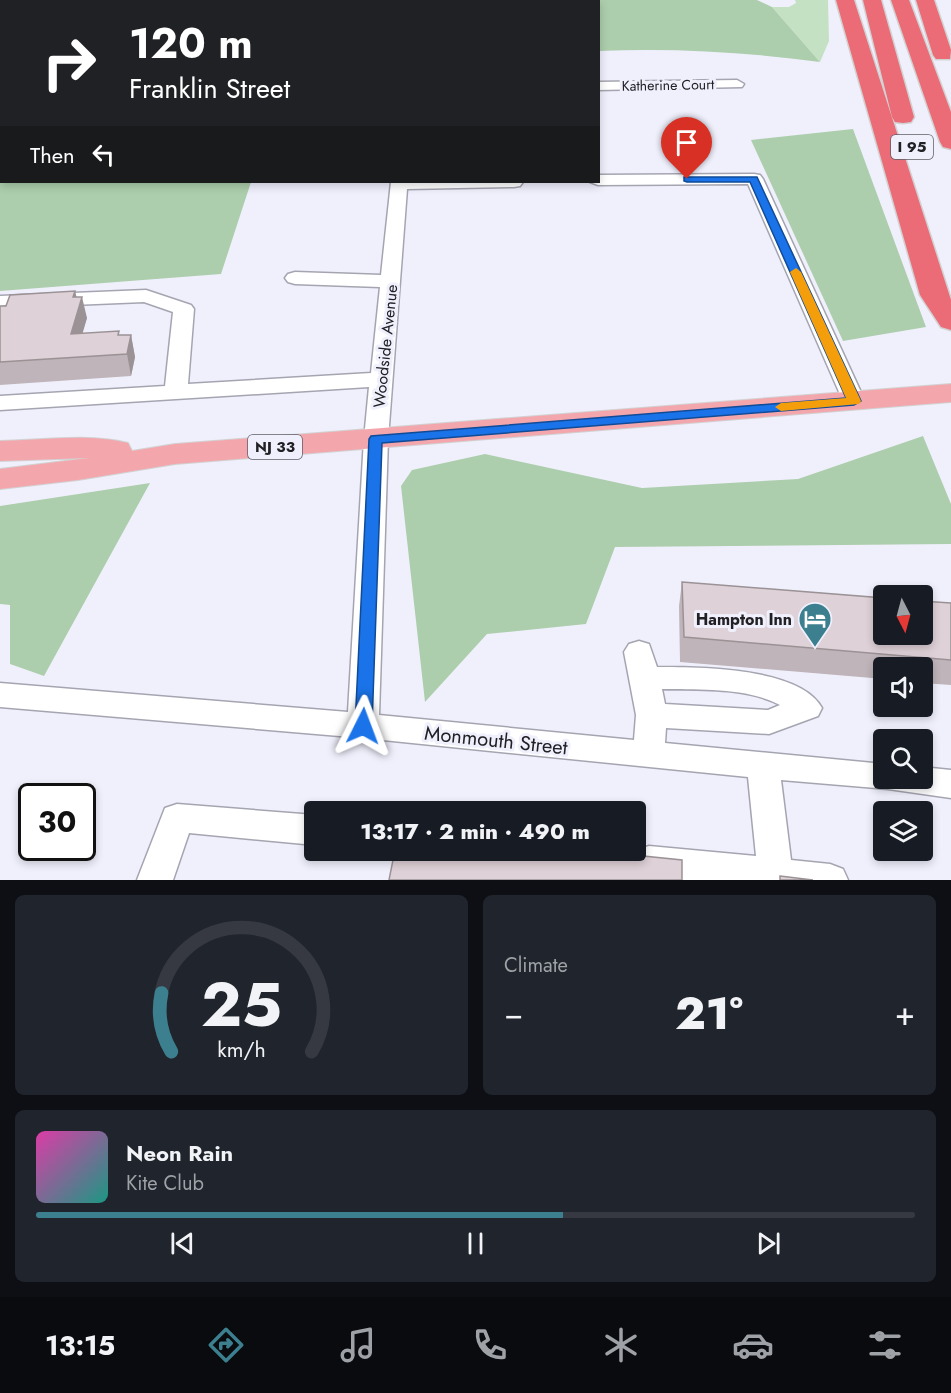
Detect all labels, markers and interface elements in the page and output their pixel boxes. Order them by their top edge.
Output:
text: 120 m [129,13,253,74]
icon: right [30,24,108,102]
text: Franklin Street [129,69,290,108]
street label: Katherine Court [622,74,715,96]
pin [661,117,712,179]
icon: arrive [670,126,703,159]
road number: I 95 [891,135,933,159]
icon: left [87,138,120,171]
text: Then [30,139,75,171]
street label: Woodside Avenue [368,283,403,409]
road number: NJ 33 [248,435,302,459]
north arrow [873,585,933,645]
map controls [873,585,933,861]
hotel icon: Hampton Inn [797,601,833,648]
place label: Hampton Inn [696,608,792,631]
button: sound [873,657,933,717]
position arrow [331,694,395,758]
street label: Monmouth Street [423,719,569,762]
button: search [873,729,933,789]
speed limit sign: 30 [18,783,96,861]
button: layers [873,801,933,861]
text: 13:17 · 2 min · 490 m [360,815,590,847]
text: Climate [504,951,568,980]
text: 25 [201,959,282,1049]
text: 21° [675,981,743,1046]
text: − [504,990,523,1037]
text: + [895,990,915,1037]
text: km/h [217,1034,266,1065]
text: Neon Rain [126,1137,233,1169]
text: Kite Club [126,1169,204,1198]
icon: previous [166,1227,199,1260]
icon: pause [459,1227,492,1260]
icon: next [752,1227,785,1260]
icon: directions [205,1324,247,1366]
icon: music [337,1324,379,1366]
icon: phone [469,1324,511,1366]
icon: climate [600,1324,642,1366]
icon: car [732,1324,774,1366]
icon: filters [864,1324,906,1366]
text: 13:15 [45,1326,115,1365]

